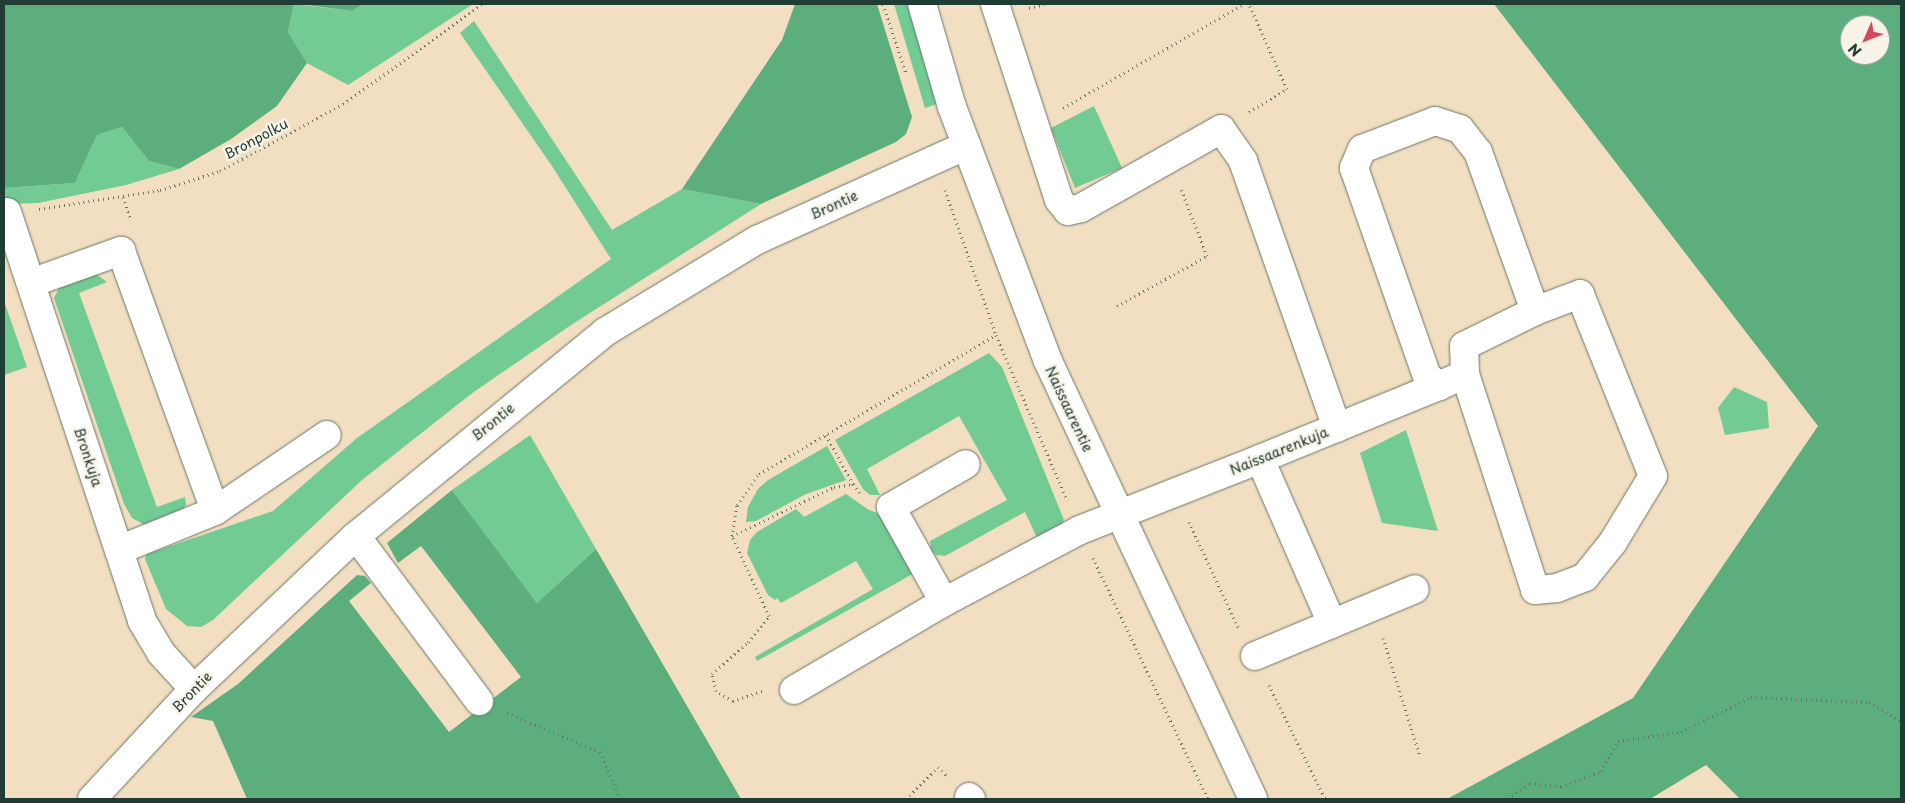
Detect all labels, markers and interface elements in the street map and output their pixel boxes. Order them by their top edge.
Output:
north arrow [1840,15,1890,65]
text: N [1843,39,1866,61]
street label: Bronpolku [221,115,291,163]
street label: Brontie [808,187,860,223]
street label: Naissaarentie [1042,363,1096,455]
street label: Brontie [468,400,518,444]
street label: Naissaarenkuja [1227,424,1331,478]
street label: Bronkuja [71,425,105,489]
street label: Brontie [169,668,215,716]

